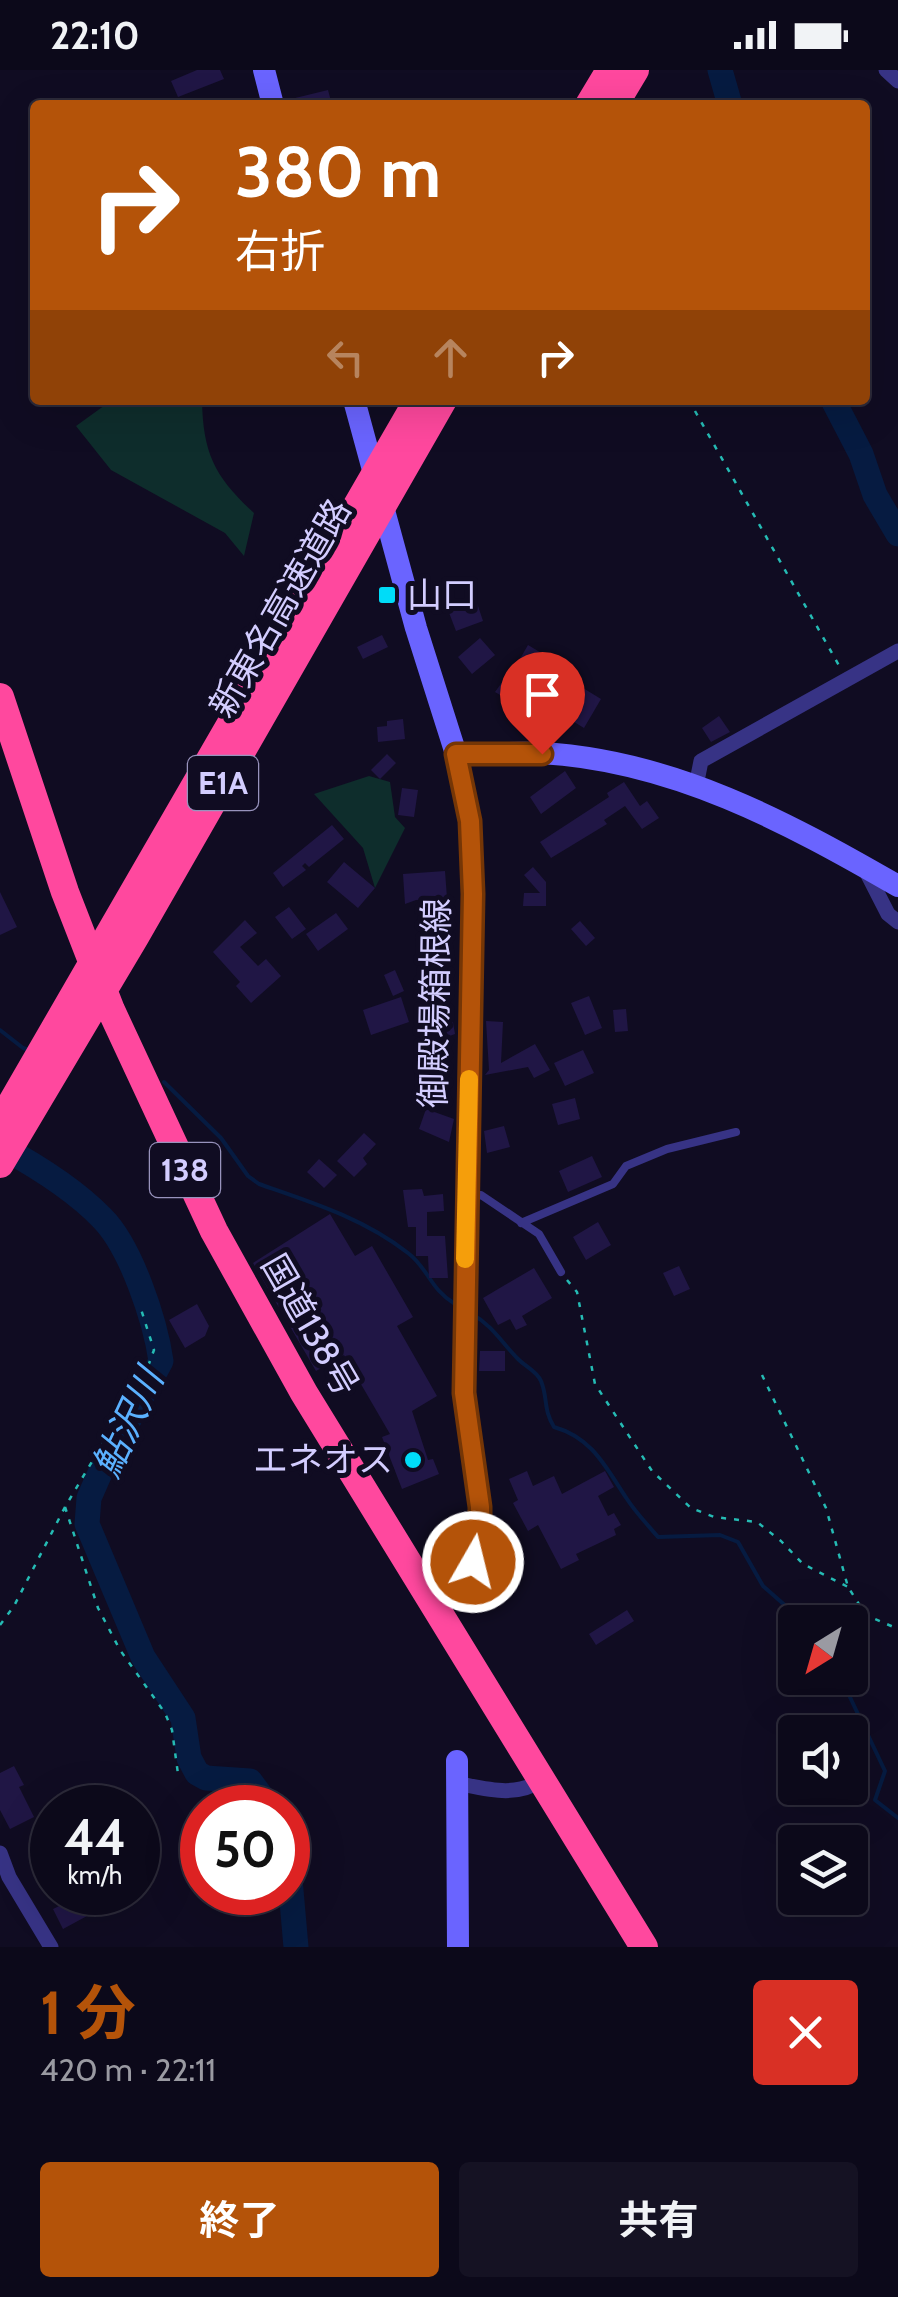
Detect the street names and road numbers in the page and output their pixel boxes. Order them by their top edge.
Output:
street label: 新東名高速道路 [200,491,359,725]
road number: E1A [188,756,258,810]
street label: 御殿場箱根線 [411,898,458,1108]
road number: 138 [150,1143,220,1197]
street label: 国道138号 [253,1246,368,1403]

